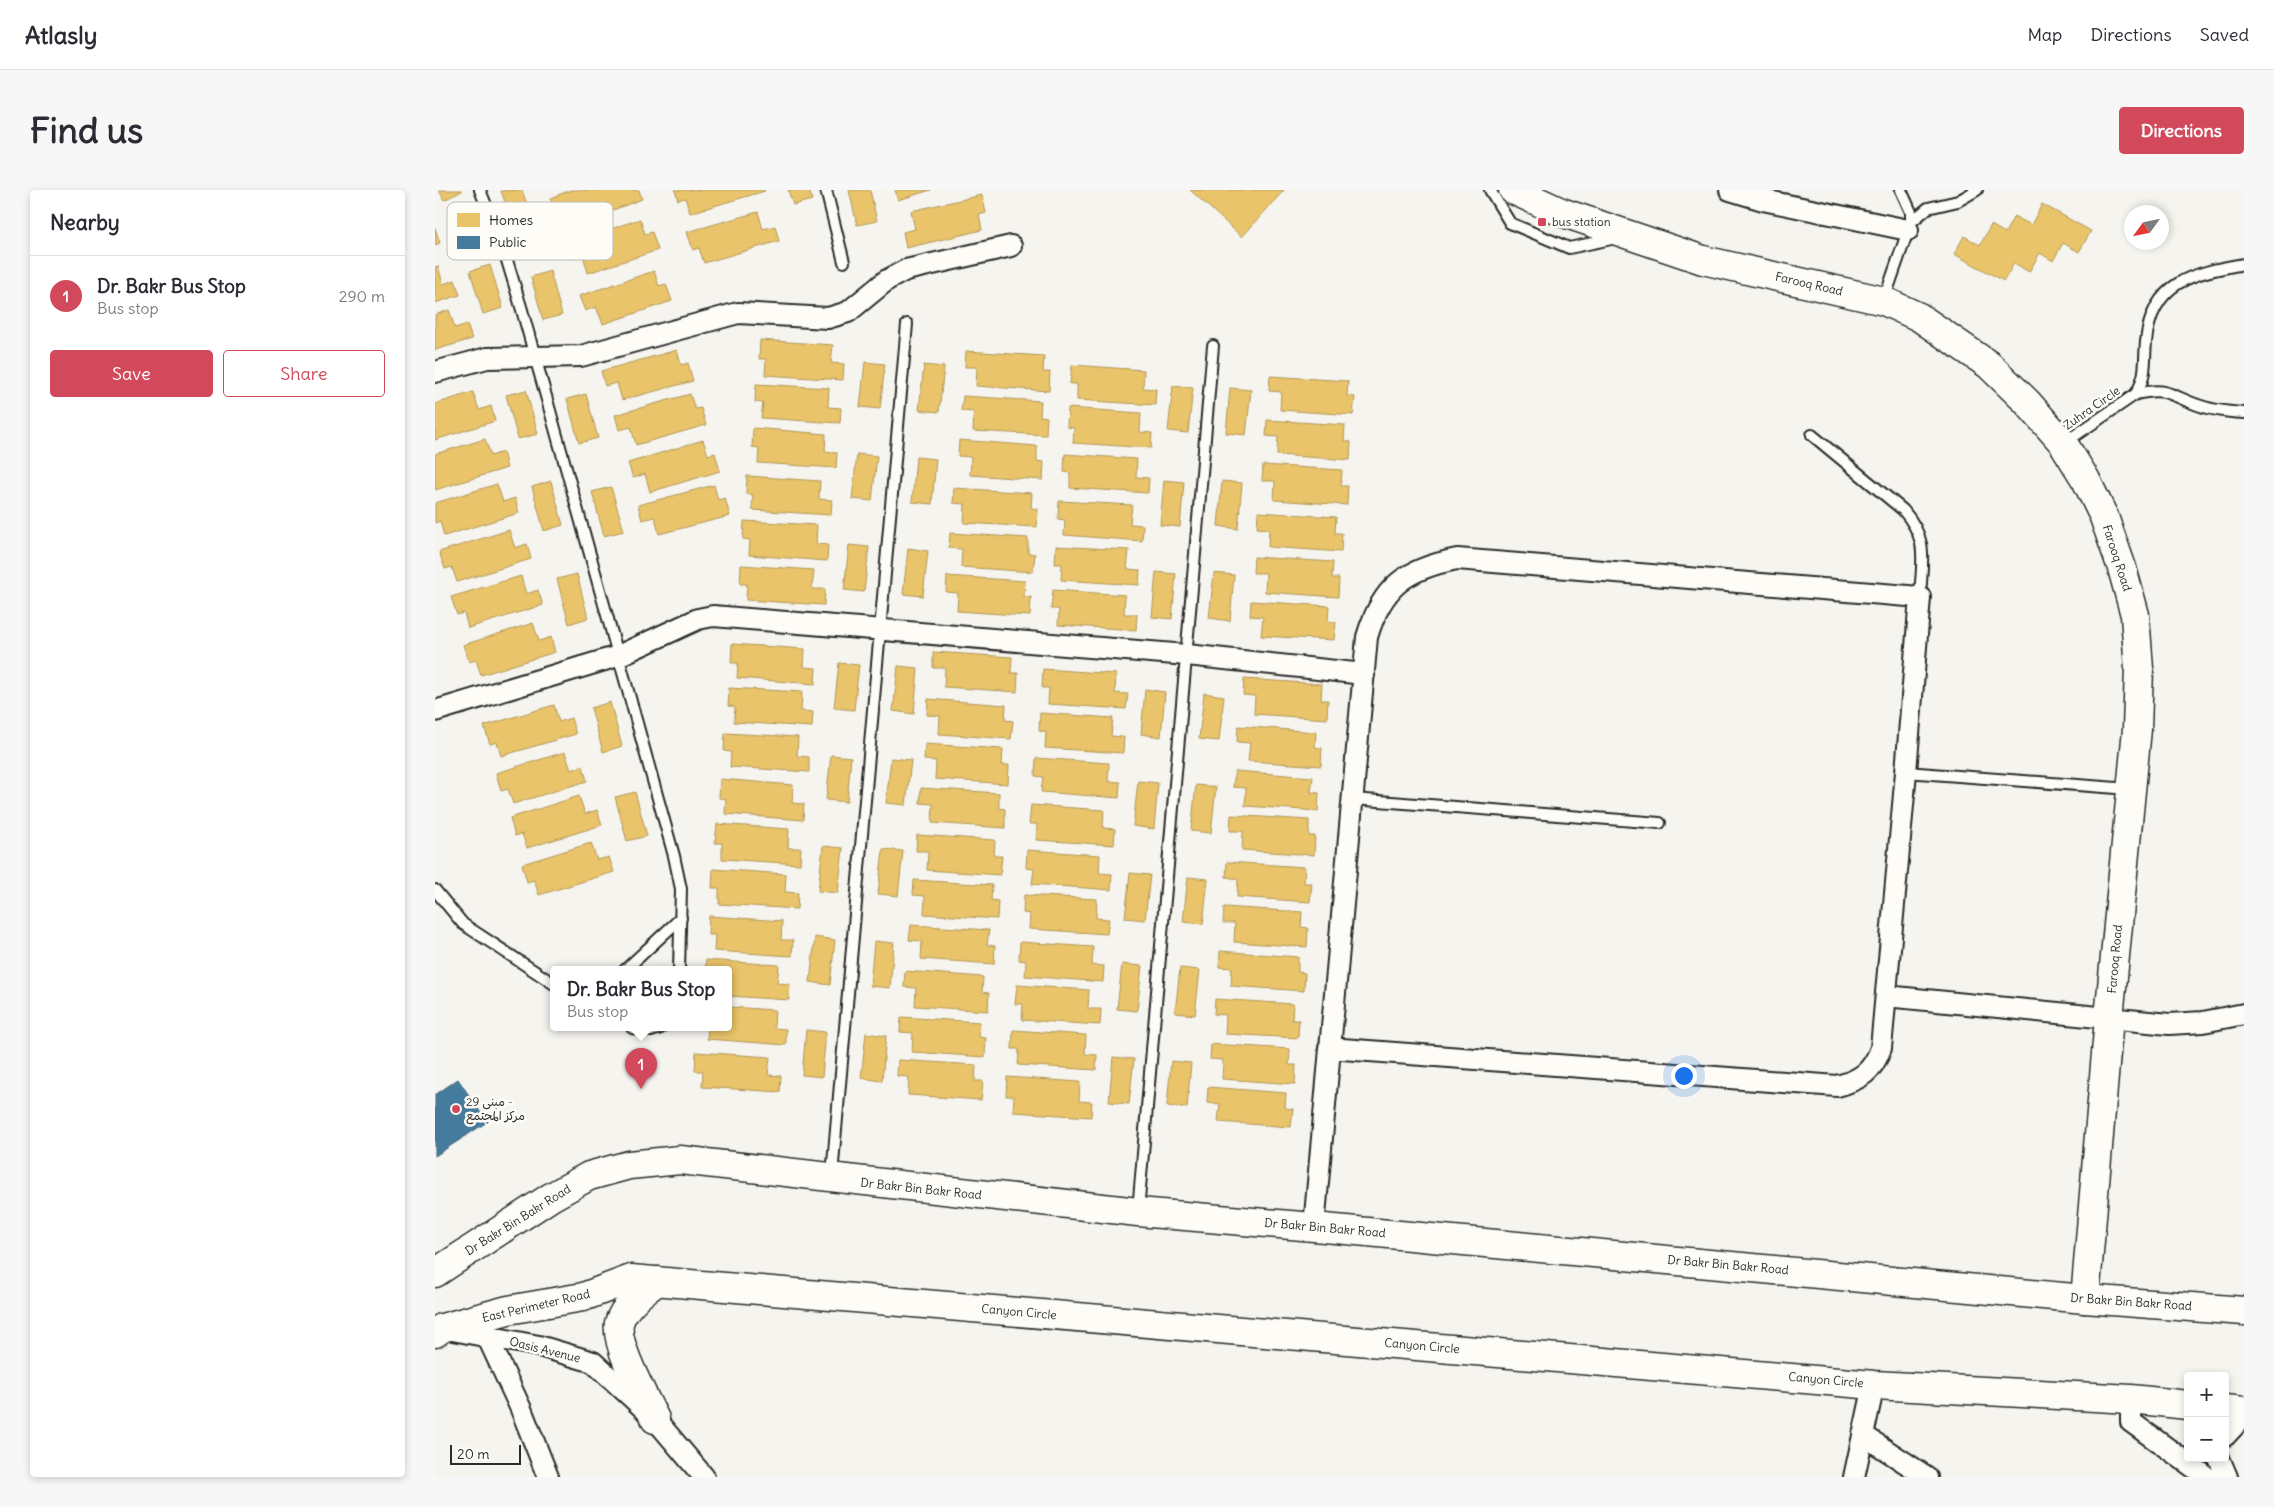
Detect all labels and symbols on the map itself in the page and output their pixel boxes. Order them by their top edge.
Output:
legend [447,202,613,260]
north arrow [2124,205,2169,250]
text: Homes [489,211,533,229]
place label: bus station [1552,214,1611,229]
marker: bus station [1536,216,1548,228]
text: Public [489,233,527,251]
street label: Farooq Road [1774,268,1844,299]
street label: Zuhra Circle [2061,383,2123,433]
street label: Farooq Road [2100,523,2135,593]
street label: Farooq Road [2104,924,2125,994]
pin: 1 [625,1048,657,1089]
your location [1671,1063,1697,1089]
place label: مبنى 29 - مركز المجتمع [466,1094,525,1125]
marker: مبنى 29 - مركز المجتمع [450,1103,462,1115]
street label: Dr Bakr Bin Bakr Road [860,1175,982,1202]
street label: Dr Bakr Bin Bakr Road [462,1181,573,1258]
street label: Dr Bakr Bin Bakr Road [1264,1215,1386,1240]
street label: Dr Bakr Bin Bakr Road [1667,1252,1789,1277]
street label: East Perimeter Road [481,1286,591,1325]
street label: Dr Bakr Bin Bakr Road [2070,1290,2192,1313]
street label: Canyon Circle [981,1301,1057,1322]
street label: Oasis Avenue [508,1333,582,1366]
street label: Canyon Circle [1384,1335,1460,1356]
street label: Canyon Circle [1788,1369,1864,1390]
scale bar [450,1442,521,1465]

